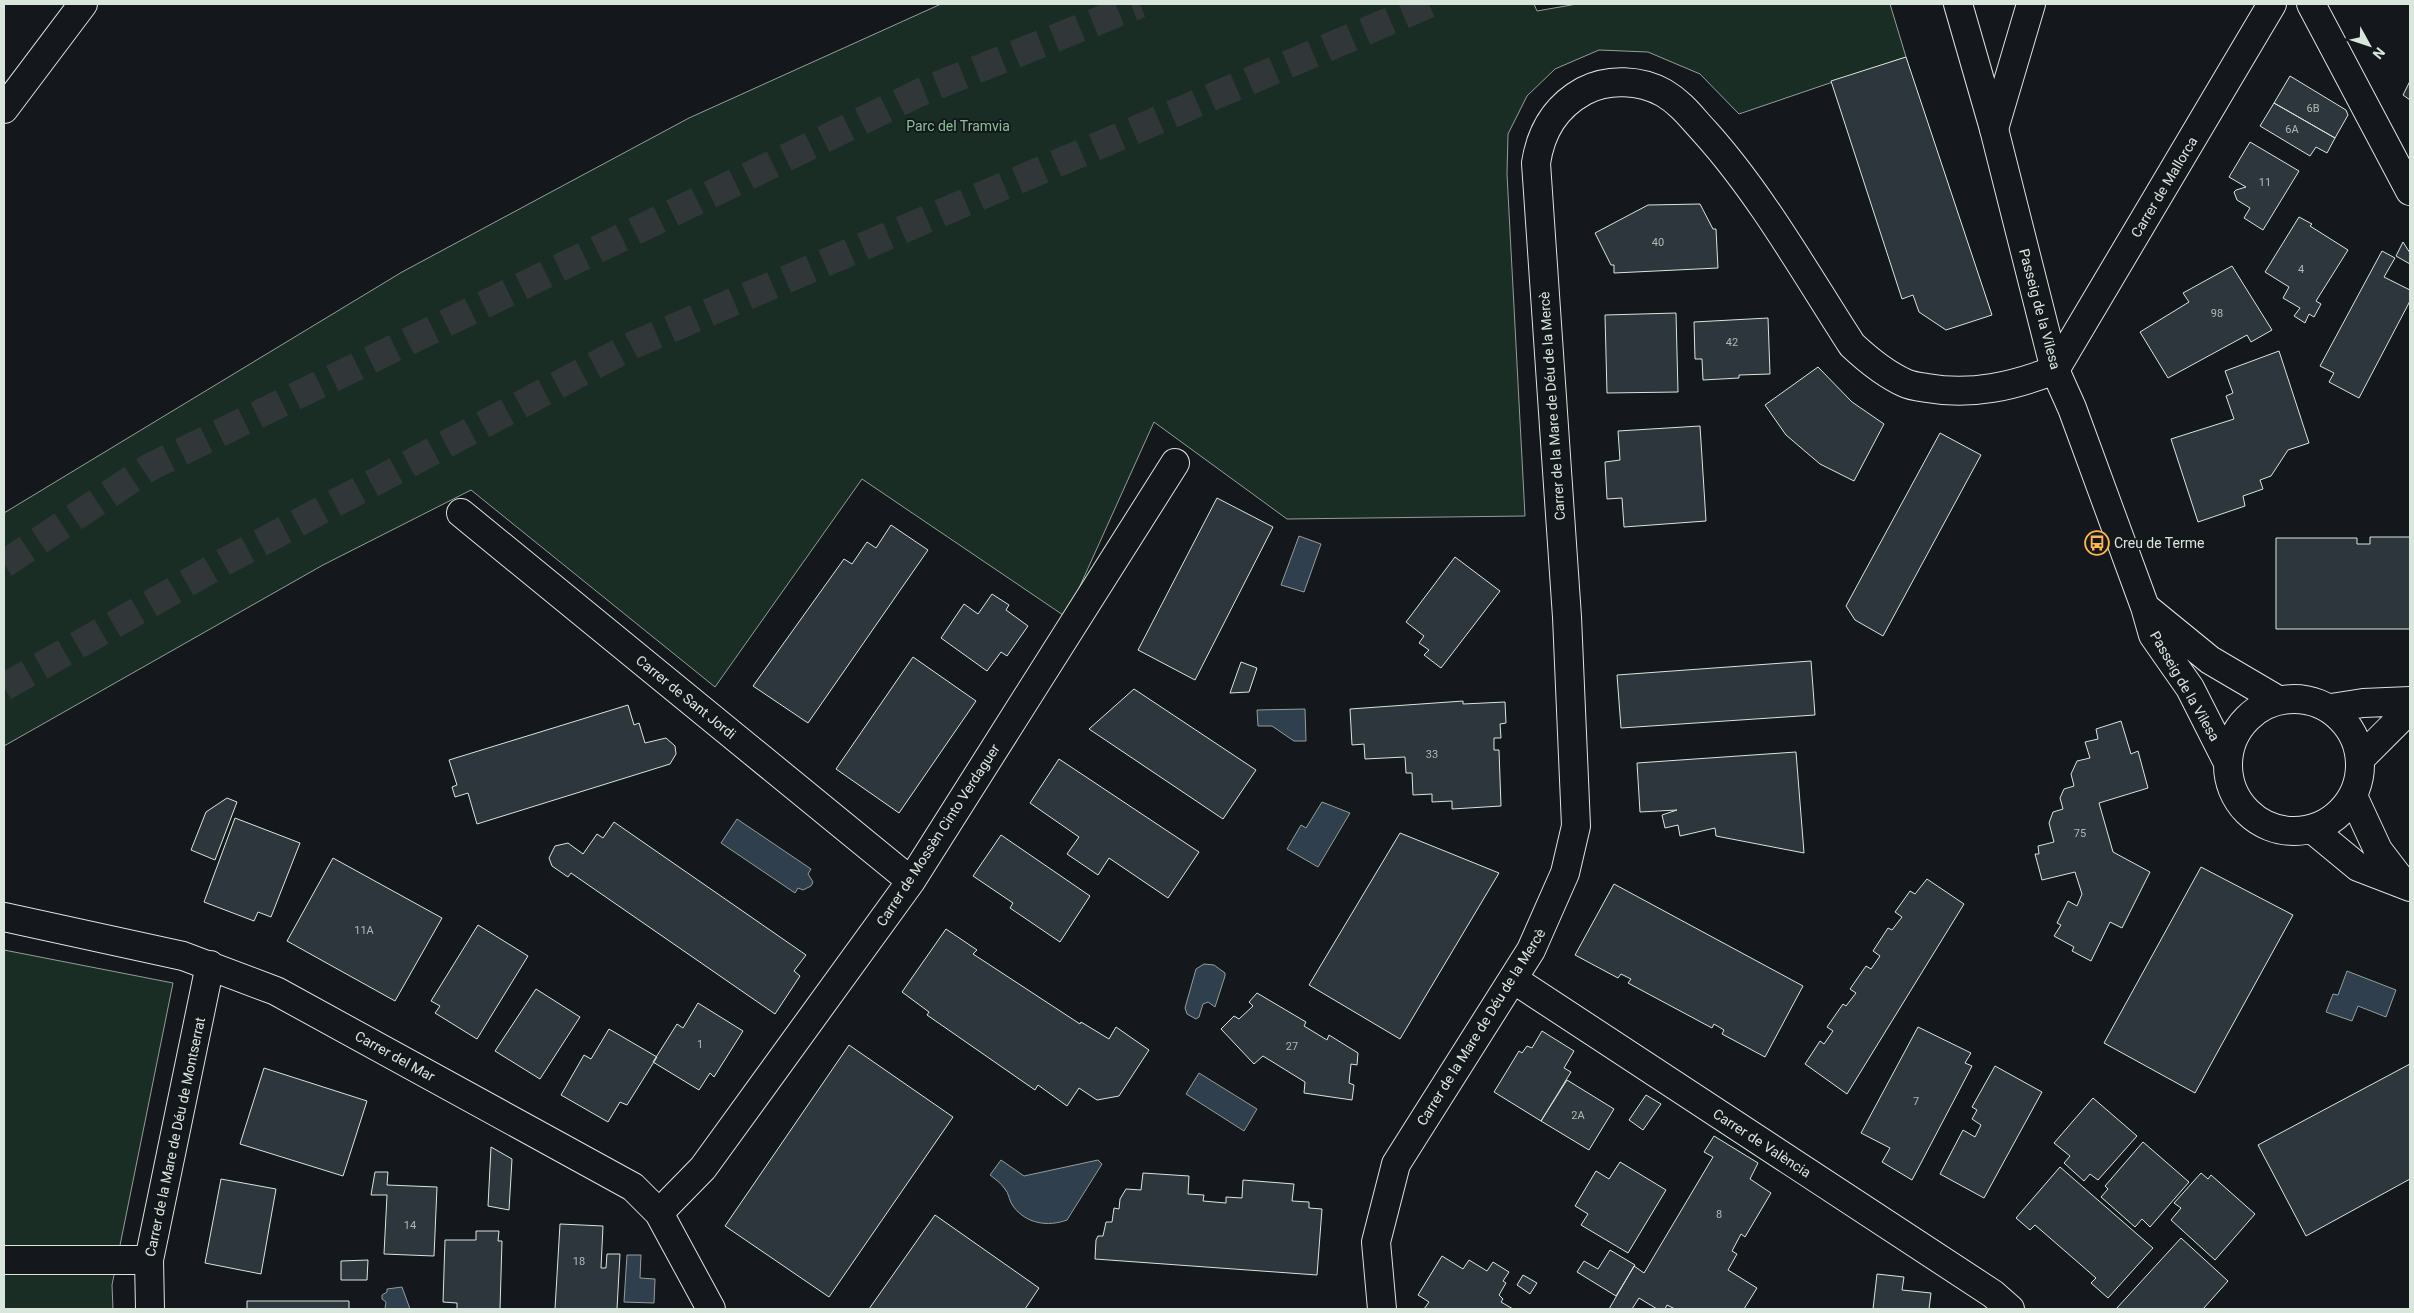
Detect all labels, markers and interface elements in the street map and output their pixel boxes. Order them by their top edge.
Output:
north arrow [2344,20,2394,70]
text: N [2370,44,2388,62]
house number: 6B [2306,102,2320,115]
park label: Parc del Tramvia [906,118,1010,134]
house number: 6A [2285,123,2300,136]
street label: Carrer de Mallorca [2128,134,2200,240]
house number: 11 [2259,176,2271,189]
house number: 40 [1652,236,1664,249]
street label: Passeig de la Vilesa [2016,247,2064,371]
house number: 4 [2298,263,2304,276]
street label: Carrer de la Mare de Déu de la Mercè [1536,291,1568,521]
house number: 98 [2211,307,2223,320]
house number: 42 [1726,336,1738,349]
bus stop icon: Creu de Terme [2084,530,2110,556]
place label: Creu de Terme [2114,535,2204,551]
street label: Passeig de la Vilesa [2147,628,2223,744]
street label: Carrer de Sant Jordi [633,652,739,742]
street label: Carrer de Mossèn Cinto Verdaguer [873,741,1003,929]
house number: 33 [1426,748,1438,761]
house number: 75 [2074,827,2086,840]
house number: 11A [354,924,375,937]
street label: Carrer de la Mare de Déu de la Mercè [1413,926,1549,1128]
street label: Carrer de la Mare de Déu de Montserrat [142,1015,208,1258]
street label: Carrer del Mar [352,1028,438,1085]
house number: 1 [697,1038,703,1051]
house number: 27 [1286,1040,1298,1053]
house number: 7 [1913,1095,1919,1108]
street label: Carrer de València [1710,1105,1814,1181]
house number: 2A [1571,1109,1586,1122]
house number: 8 [1716,1208,1722,1221]
house number: 14 [404,1219,416,1232]
house number: 18 [573,1255,585,1268]

